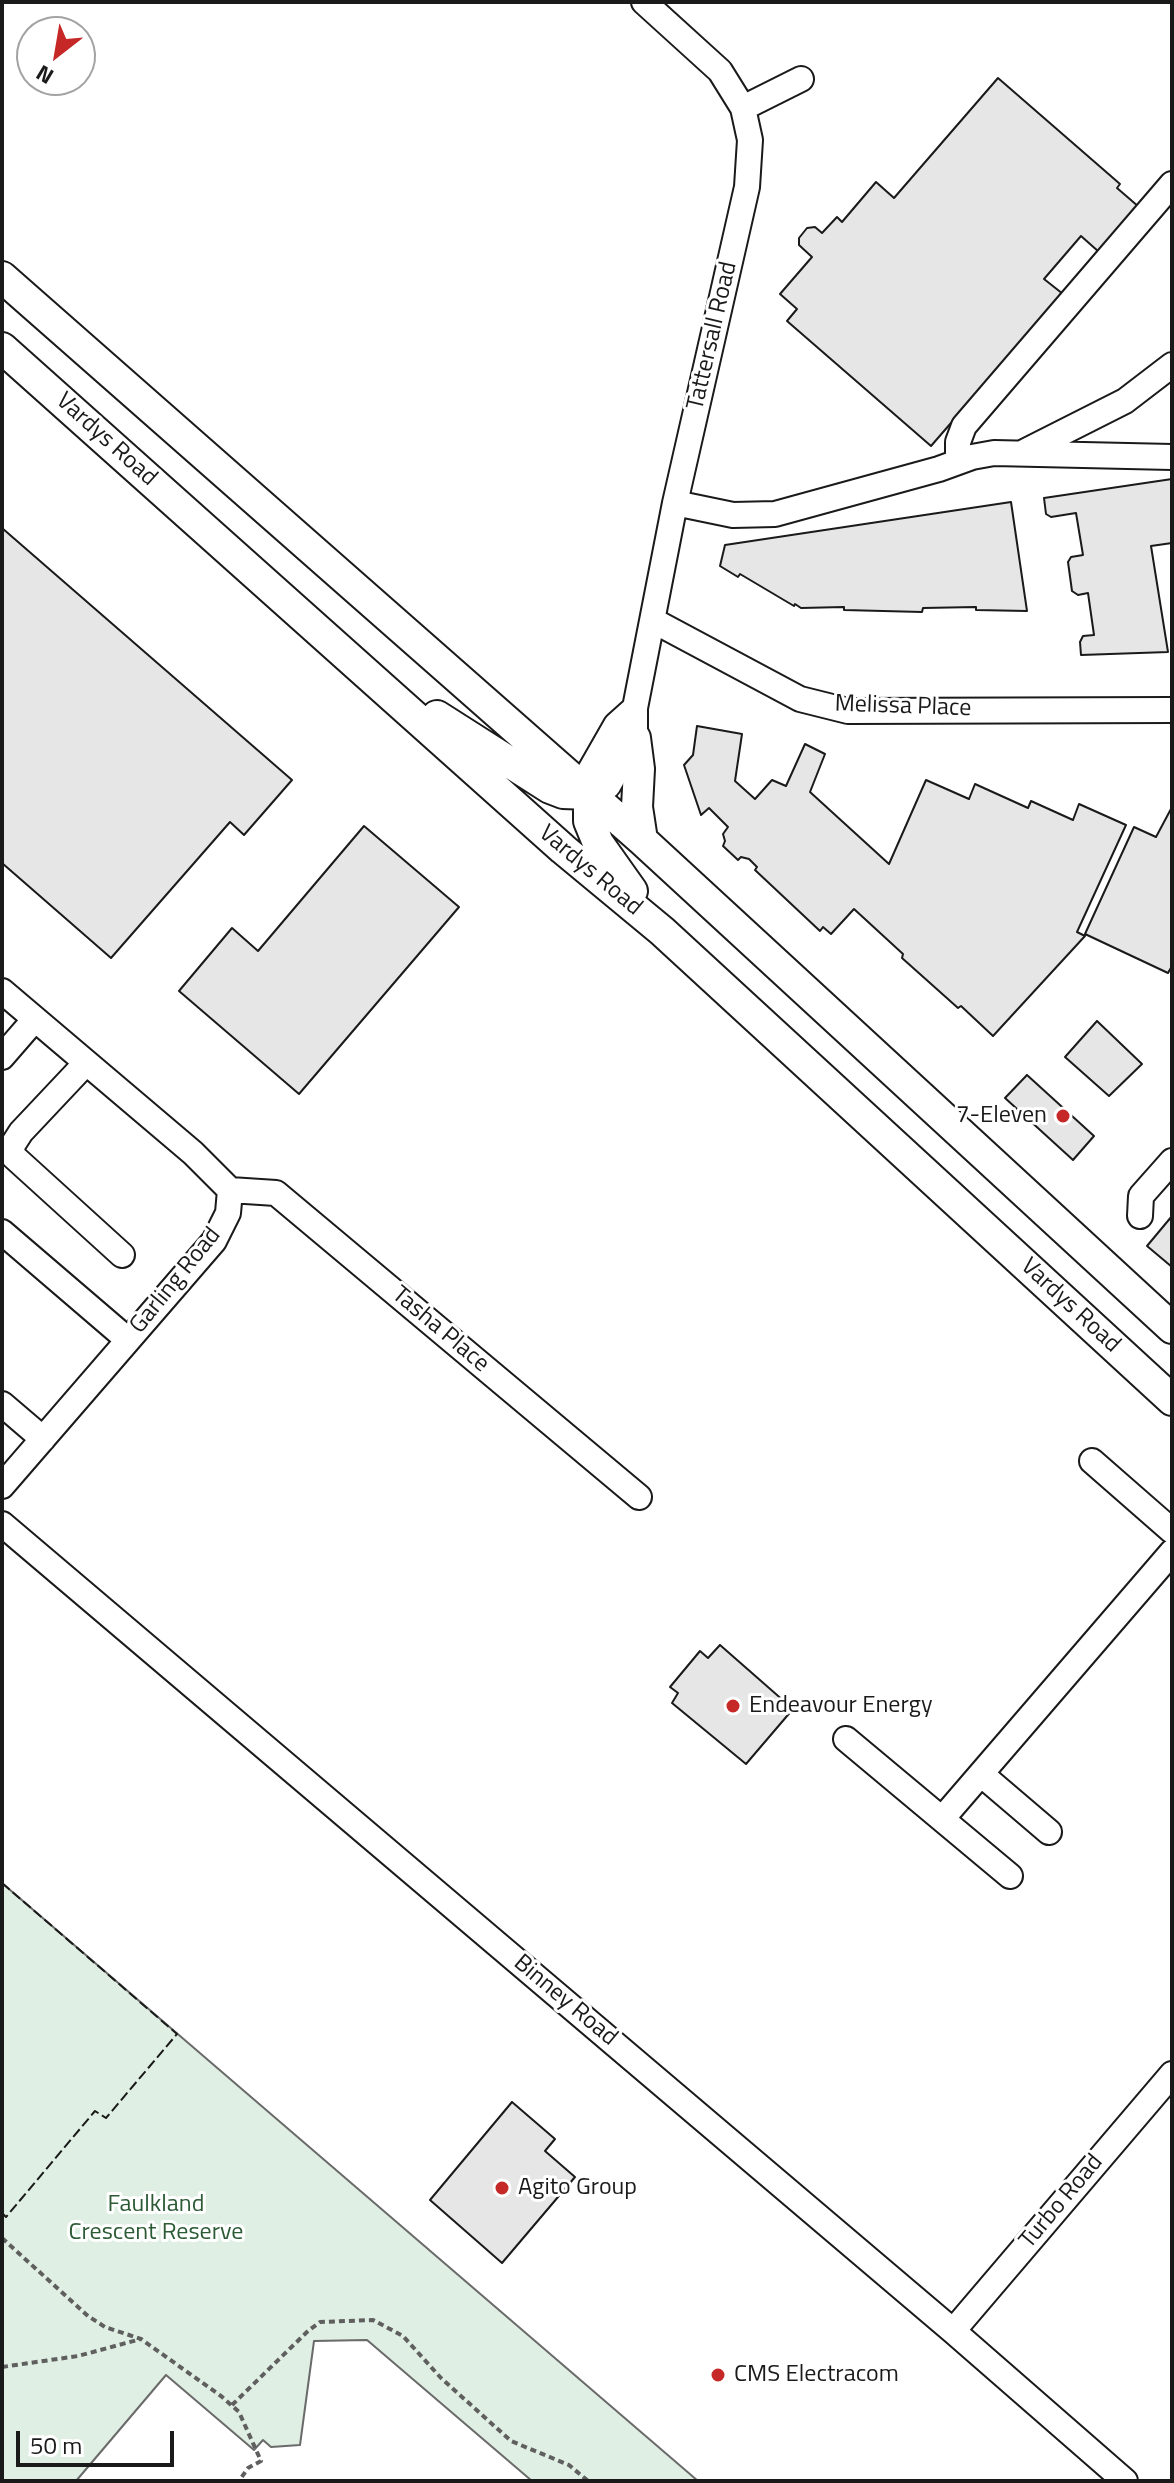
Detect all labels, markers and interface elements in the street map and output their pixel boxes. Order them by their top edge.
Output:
north arrow [16,16,96,96]
text: N [29,56,60,93]
street label: Tattersall Road [682,259,744,413]
street label: Vardys Road [50,387,162,493]
street label: Melissa Place [834,690,972,724]
street label: Vardys Road [533,820,647,922]
place label: 7-Eleven [956,1102,1047,1130]
marker: 7-Eleven [1054,1107,1072,1125]
street label: Garling Road [124,1222,228,1340]
street label: Vardys Road [1014,1253,1126,1359]
street label: Tasha Place [386,1281,494,1379]
place label: Endeavour Energy [749,1692,933,1720]
marker: Endeavour Energy [724,1697,742,1715]
street label: Binney Road [507,1949,623,2053]
street label: Turbo Road [1014,2149,1110,2255]
place label: Agito Group [518,2174,637,2202]
marker: Agito Group [493,2179,511,2197]
park label: Faulkland Crescent Reserve [69,2191,243,2247]
place label: CMS Electracom [734,2361,899,2389]
marker: CMS Electracom [709,2366,727,2384]
scale bar [20,2415,178,2465]
text: 50 m [30,2427,82,2463]

